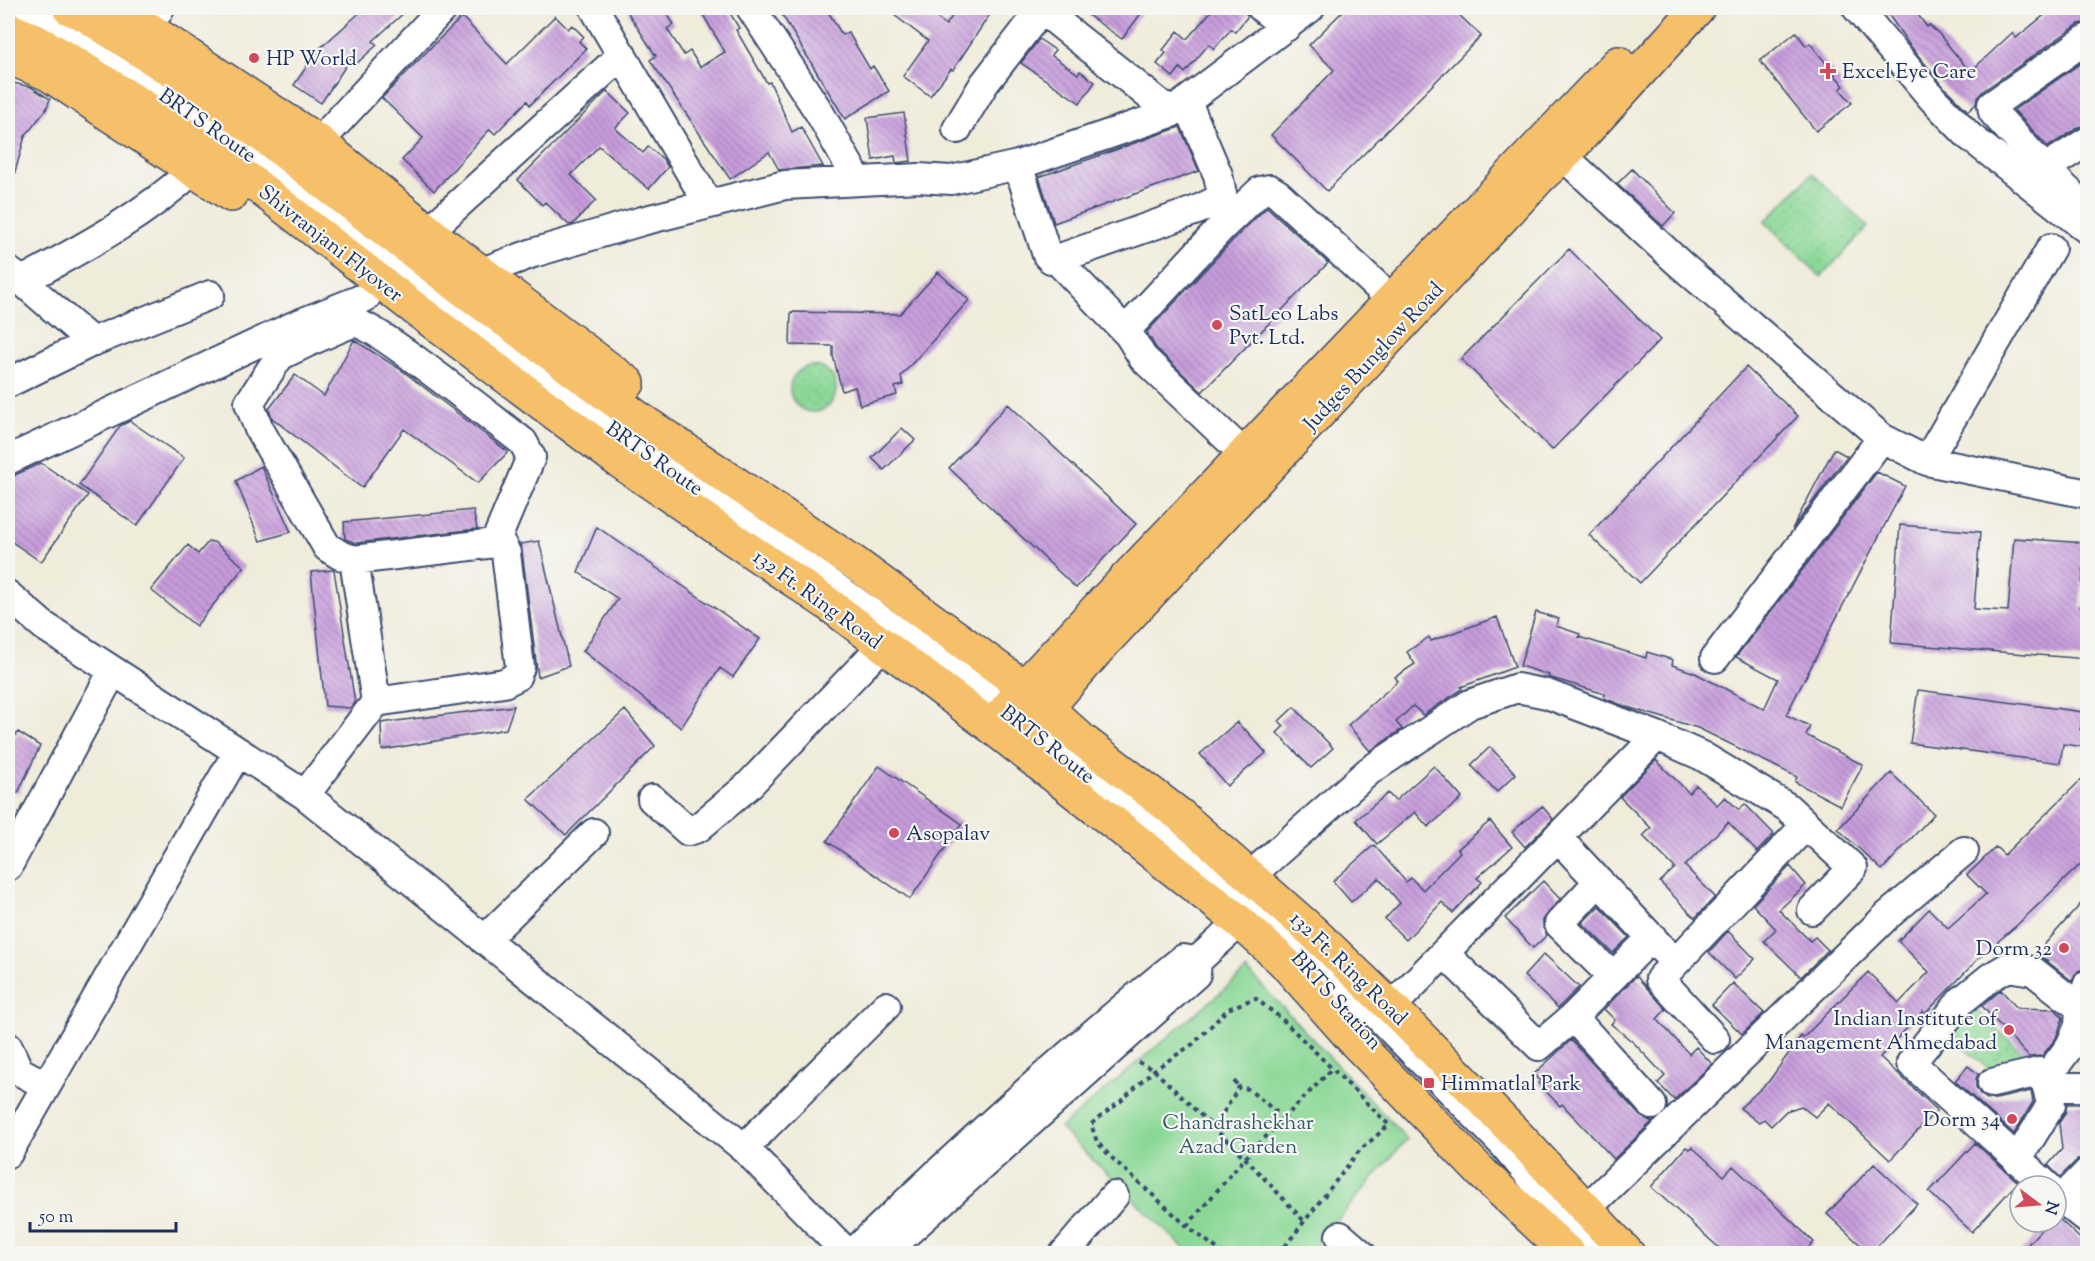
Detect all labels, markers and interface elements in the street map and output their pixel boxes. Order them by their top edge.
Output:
place label: HP World [266,45,357,75]
marker: HP World [247,51,261,65]
place label: Excel Eye Care [1842,58,1976,88]
marker: Excel Eye Care [1819,62,1837,80]
street label: BRTS Route [152,82,262,171]
street label: Shivranjani Flyover [251,179,408,311]
street label: Judges Bunglow Road [1297,276,1452,439]
place label: SatLeo Labs Pvt. Ltd. [1229,300,1338,354]
marker: SatLeo Labs Pvt. Ltd. [1210,318,1224,332]
street label: BRTS Route [599,415,709,504]
street label: 132 Ft. Ring Road [746,543,888,658]
street label: BRTS Route [993,699,1101,792]
place label: Asopalav [906,820,990,850]
marker: Asopalav [887,826,901,840]
street label: 132 Ft. Ring Road [1282,905,1413,1034]
place label: Dorm 32 [1976,935,2052,965]
marker: Dorm 32 [2057,941,2071,955]
street label: BRTS Station [1283,945,1388,1058]
place label: Indian Institute of Management Ahmedabad [1765,1005,1999,1059]
marker: Indian Institute of Management Ahmedabad [2002,1023,2016,1037]
place label: Himmatlal Park [1441,1070,1582,1100]
marker: Himmatlal Park [1422,1076,1436,1090]
place label: Dorm 34 [1923,1106,2000,1136]
park label: Chandrashekhar Azad Garden [1162,1109,1314,1163]
marker: Dorm 34 [2005,1112,2019,1126]
north arrow [2008,1174,2068,1234]
scale bar [30,1195,176,1233]
text: N [2037,1198,2063,1217]
text: 50 m [38,1205,74,1231]

